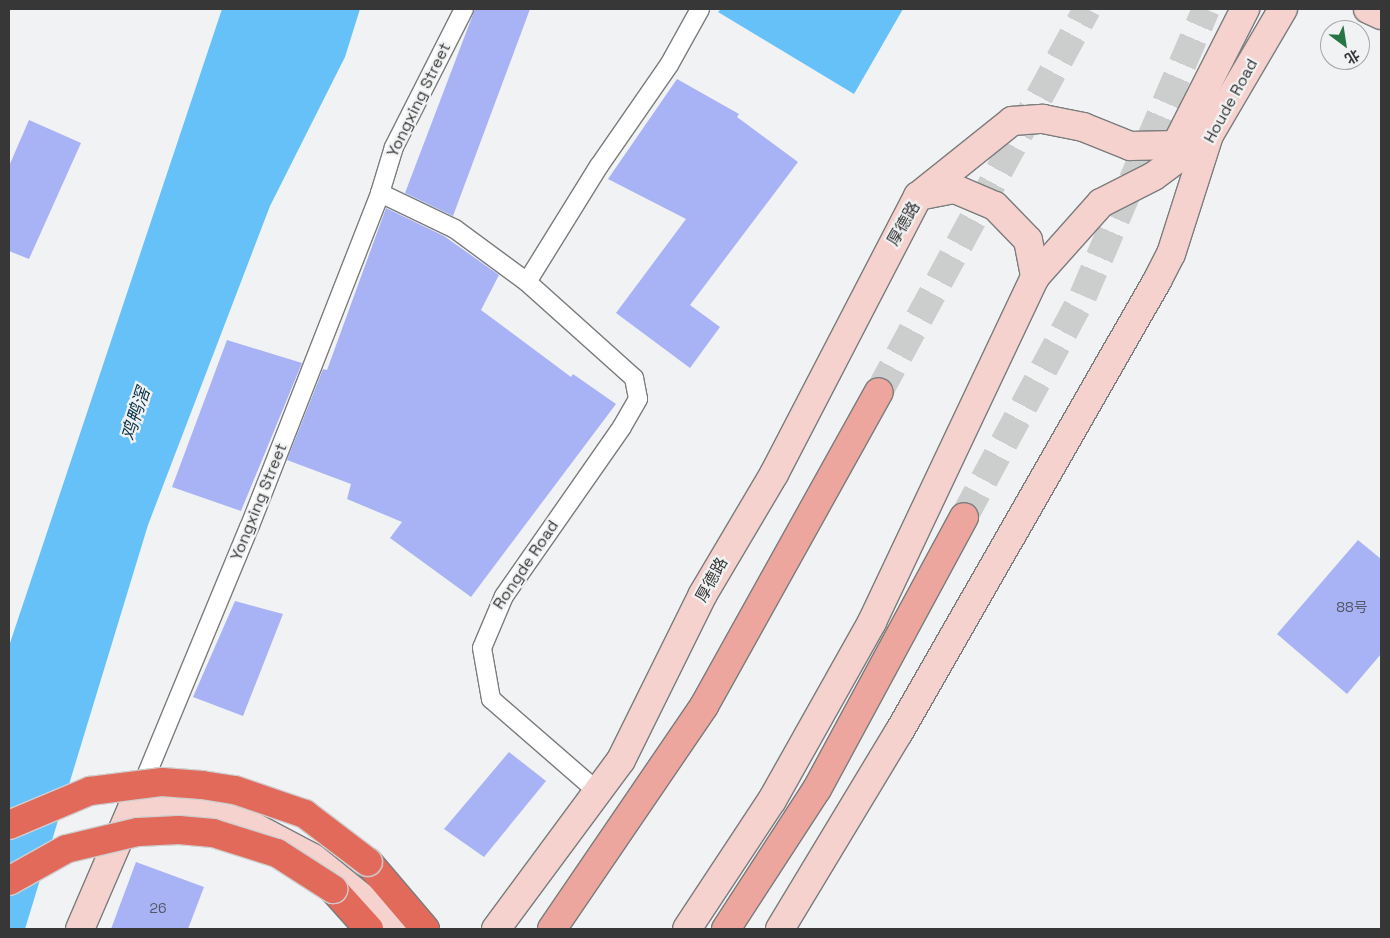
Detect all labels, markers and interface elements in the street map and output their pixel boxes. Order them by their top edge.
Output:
north arrow [1320,20,1370,70]
street label: Yongxing Street [383,40,455,160]
text: 北 [1342,46,1363,68]
street label: Houde Road [1200,56,1262,146]
street label: 厚德路 [884,198,924,250]
water label: 鸡鸭滘 [117,385,155,443]
street label: Yongxing Street [227,441,291,563]
street label: Rongde Road [489,517,563,613]
street label: 厚德路 [692,554,732,606]
house number: 88号 [1336,599,1368,615]
house number: 26 [149,900,167,916]

